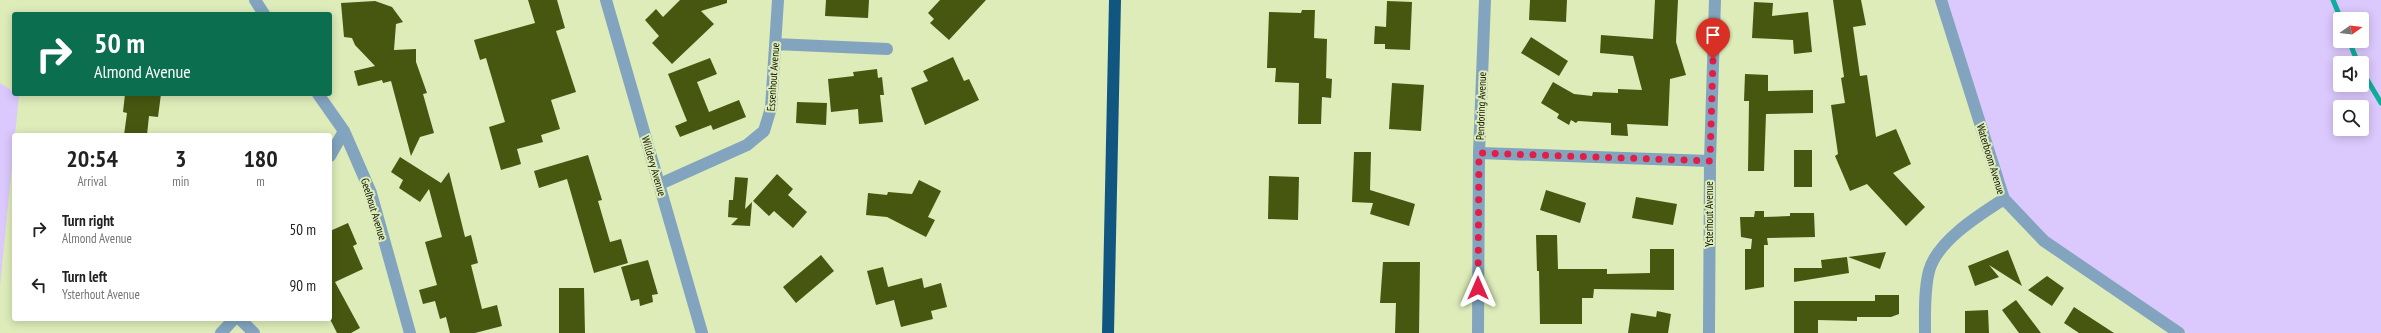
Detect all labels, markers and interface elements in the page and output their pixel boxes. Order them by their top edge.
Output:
north arrow [2333,12,2369,48]
map controls [2333,12,2369,136]
pin [1696,18,1730,59]
text: 50 m [94,24,145,61]
icon: arrive [1702,24,1724,46]
icon: right [28,28,80,80]
street label: Essenhout Avenue [764,42,782,112]
button: sound [2333,56,2369,92]
text: Almond Avenue [94,60,191,83]
street label: Pendoring Avenue [1473,71,1489,140]
button: search [2333,100,2369,136]
street label: Waterboom Avenue [1974,122,2009,196]
street label: Willdevy Avenue [639,134,669,198]
text: 20:54 [66,143,118,174]
text: 3 [175,143,186,174]
text: 180 [243,143,278,174]
text: Arrival [77,173,107,190]
text: min [172,173,189,190]
text: m [256,173,265,190]
street label: Geelhout Avenue [358,176,390,242]
street label: Ysterhout Avenue [1702,181,1716,247]
text: Turn right [62,211,114,230]
icon: right [28,218,50,240]
text: 50 m [290,220,316,239]
text: Almond Avenue [62,230,132,247]
text: Turn left [62,267,107,286]
position arrow [1457,267,1499,309]
icon: left [28,274,50,296]
text: 90 m [290,276,316,295]
text: Ysterhout Avenue [62,286,140,303]

